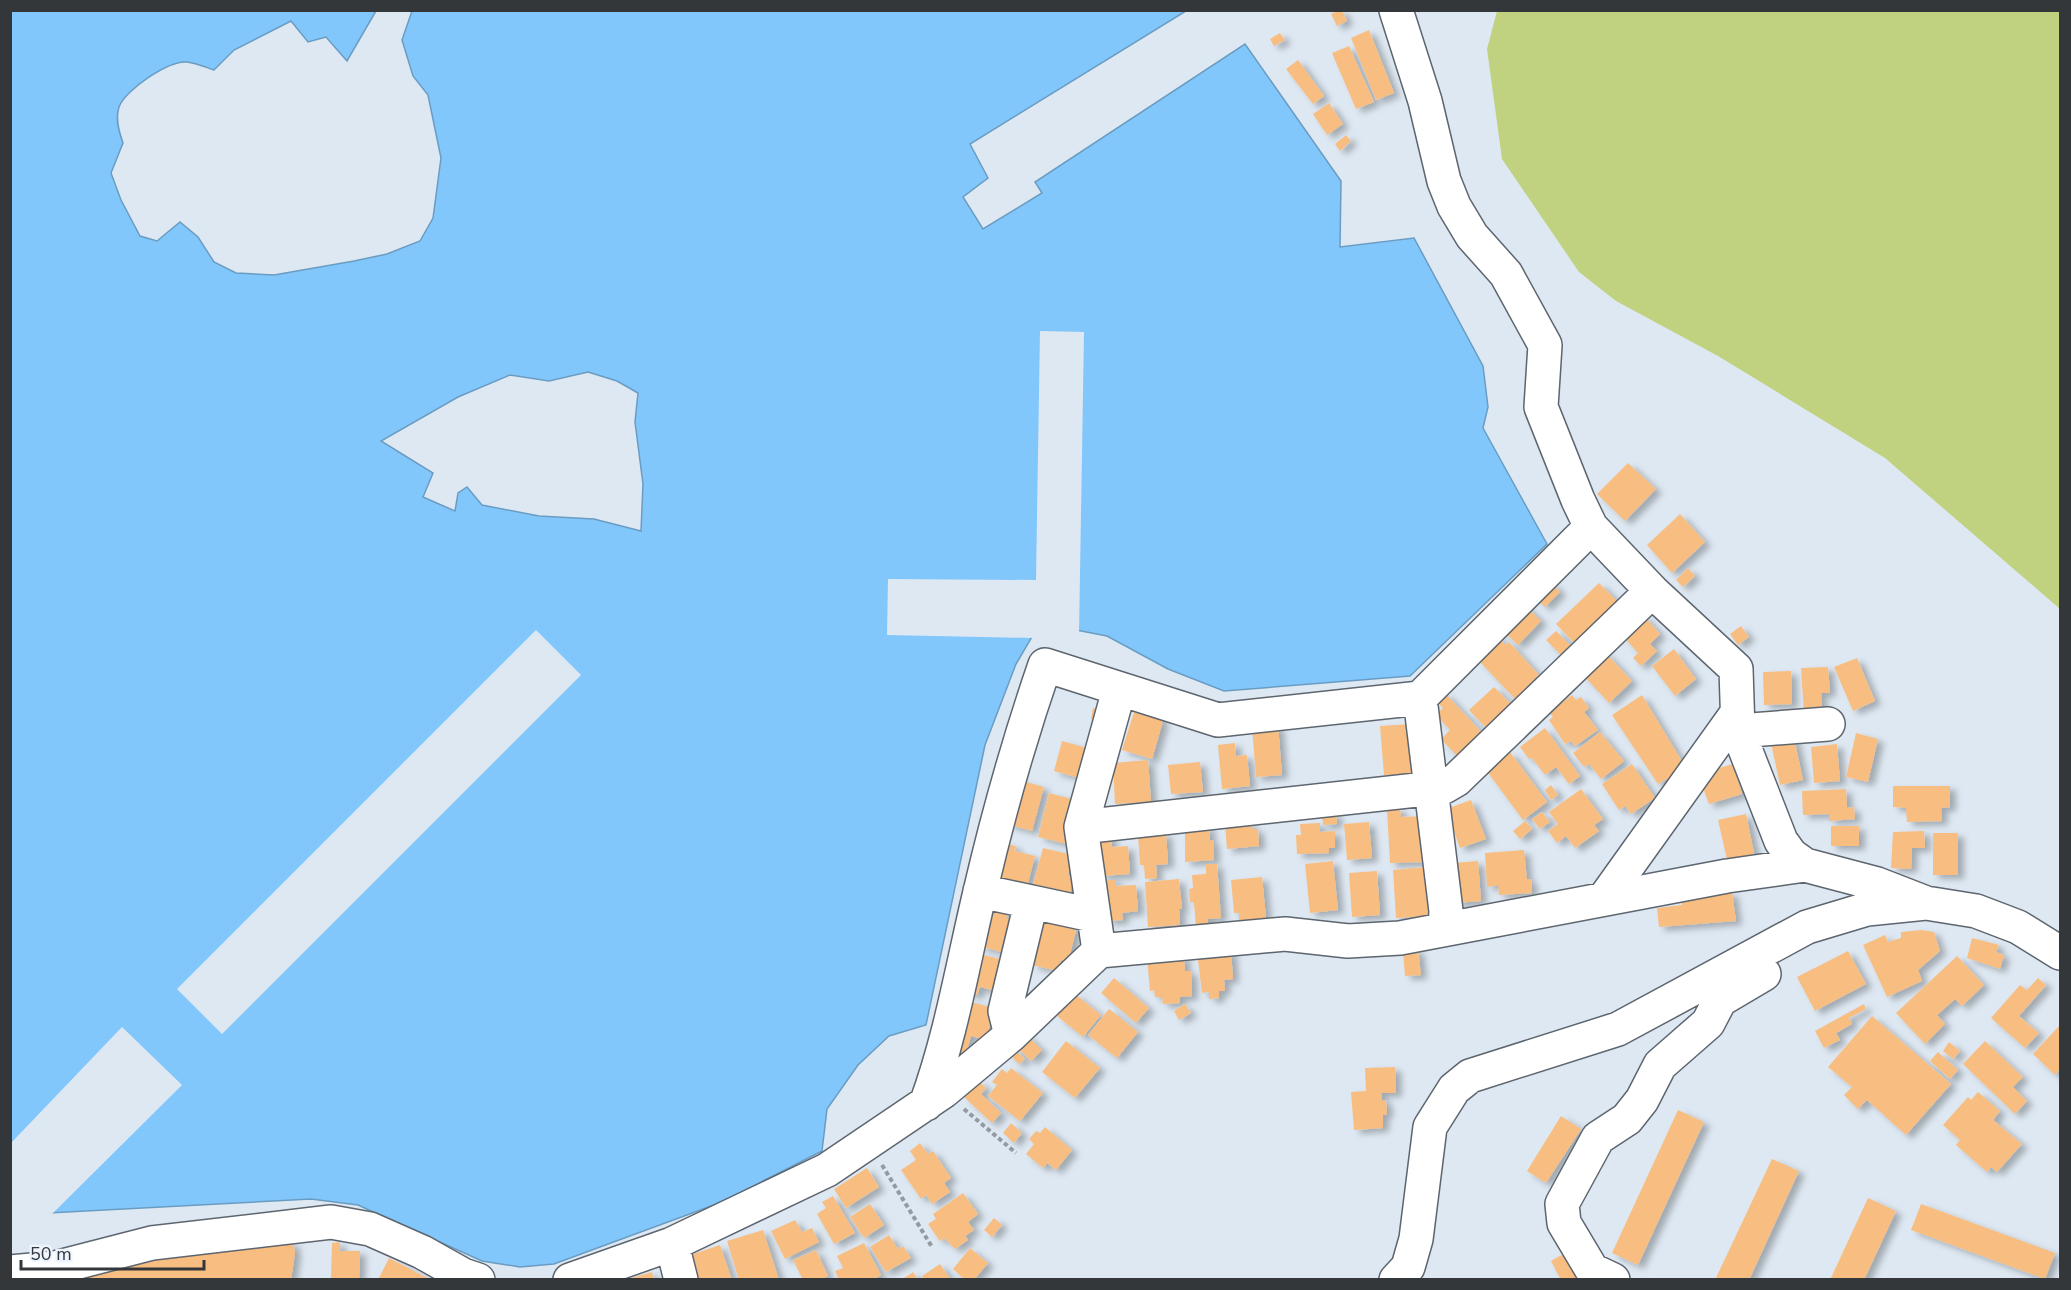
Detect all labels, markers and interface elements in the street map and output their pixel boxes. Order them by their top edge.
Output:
scale bar [21,1233,204,1271]
text: 50 m [30,1242,72,1266]

